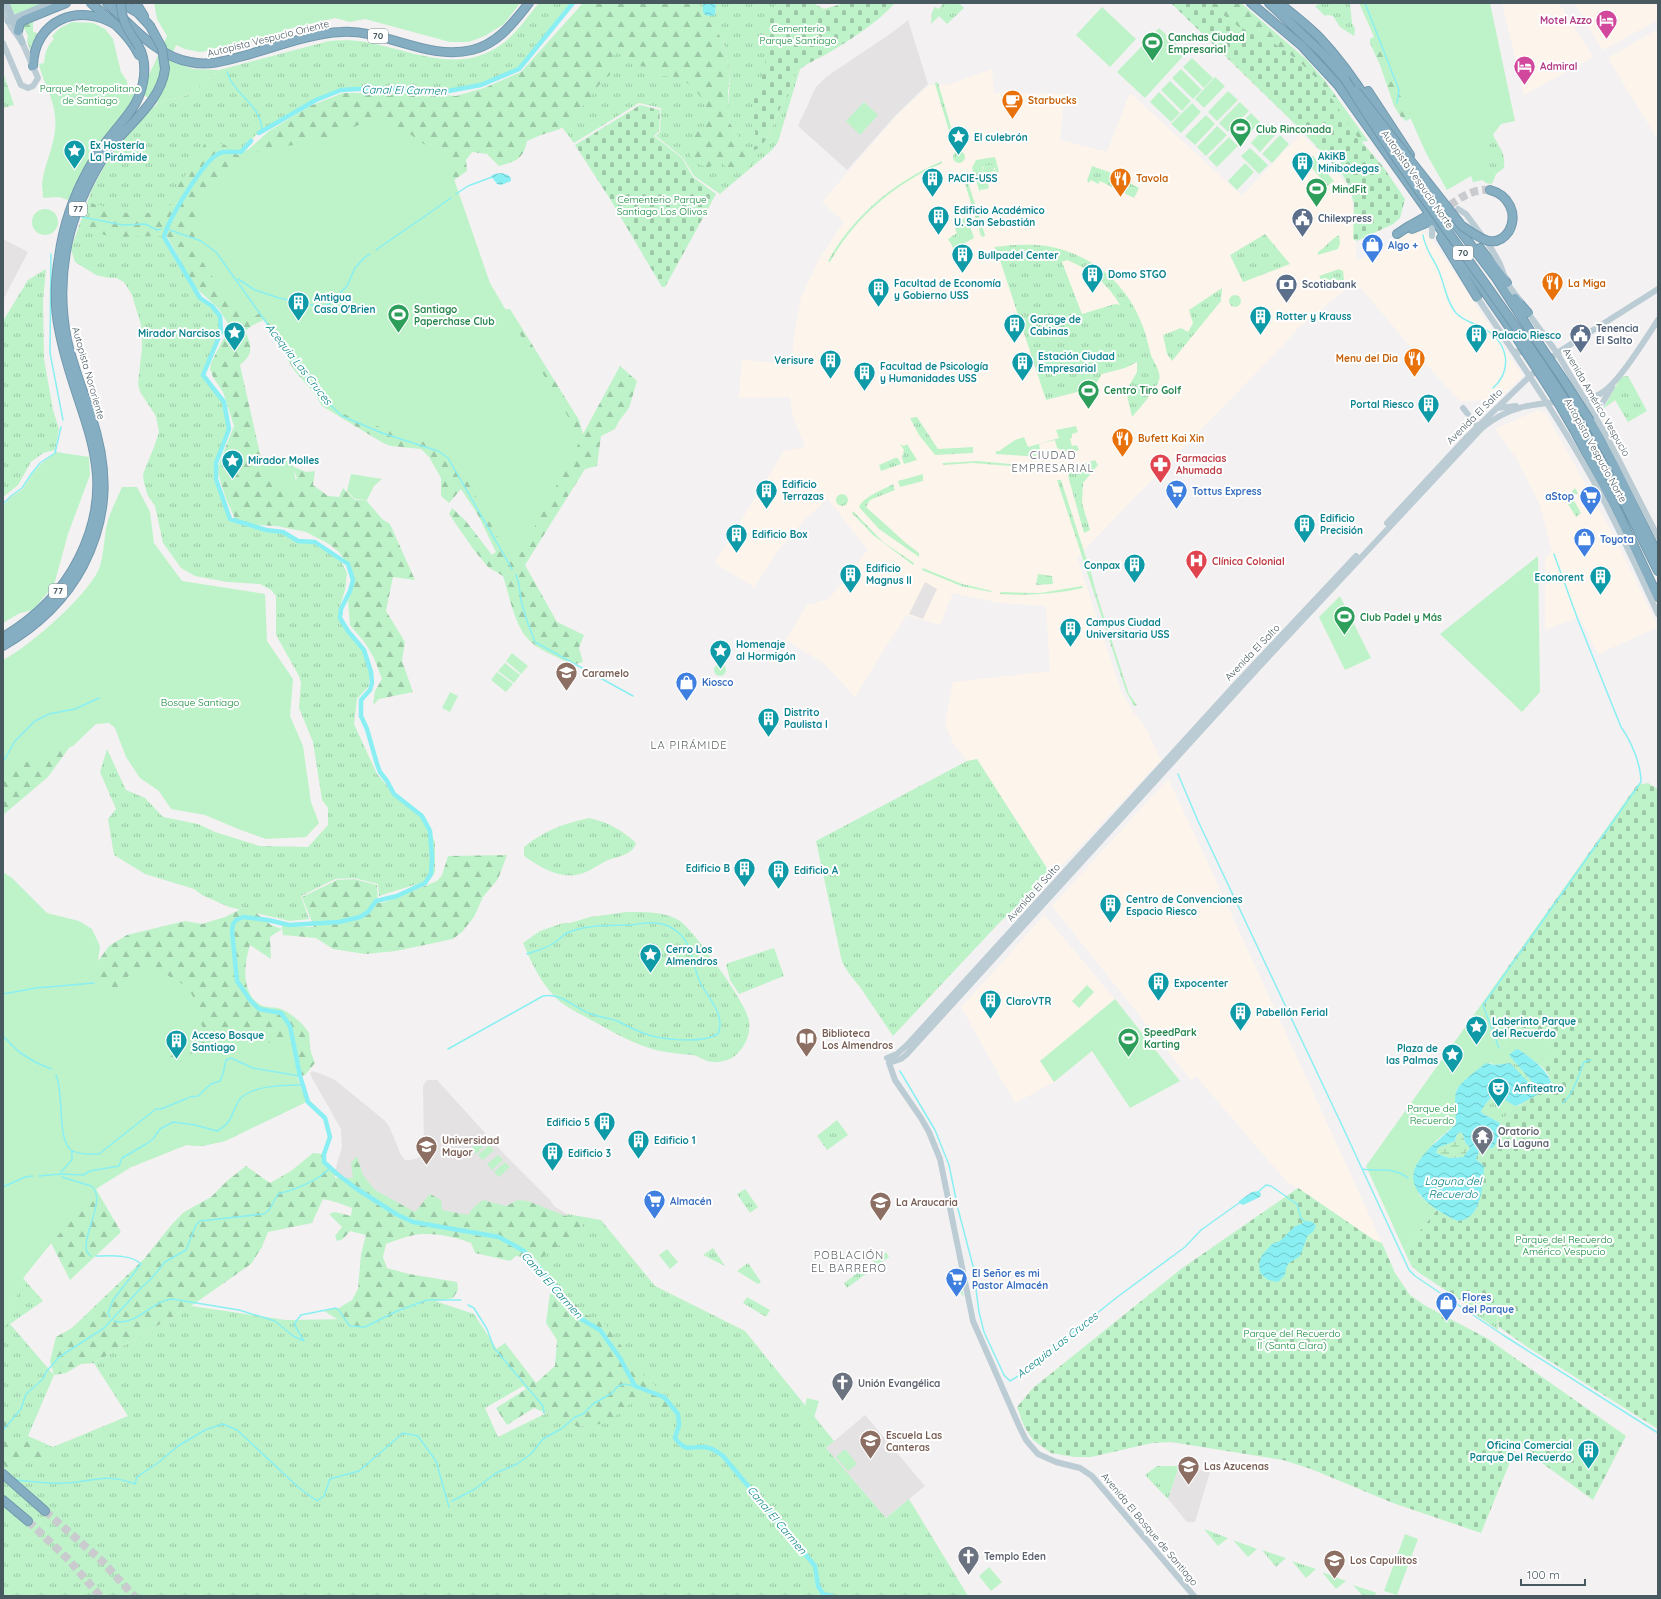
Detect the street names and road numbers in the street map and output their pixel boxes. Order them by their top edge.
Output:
street label: Autopista Vespucio Oriente [206,17,331,60]
road number: 70 [368,29,388,43]
street label: Autopista Vespucio Norte [1379,128,1457,231]
road number: 77 [69,202,87,216]
road number: 70 [1453,246,1473,260]
street label: Autopista Nororiente [69,325,108,421]
street label: Avenida Américo Vespucio [1560,346,1633,459]
street label: Avenida El Salto [1444,386,1505,447]
street label: Autopista Vespucio Norte [1561,396,1630,505]
road number: 77 [49,584,67,598]
street label: Avenida El Salto [1222,621,1283,683]
street label: Avenida El Salto [1004,861,1063,924]
street label: Avenida El Bosque de Santiago [1099,1470,1201,1588]

